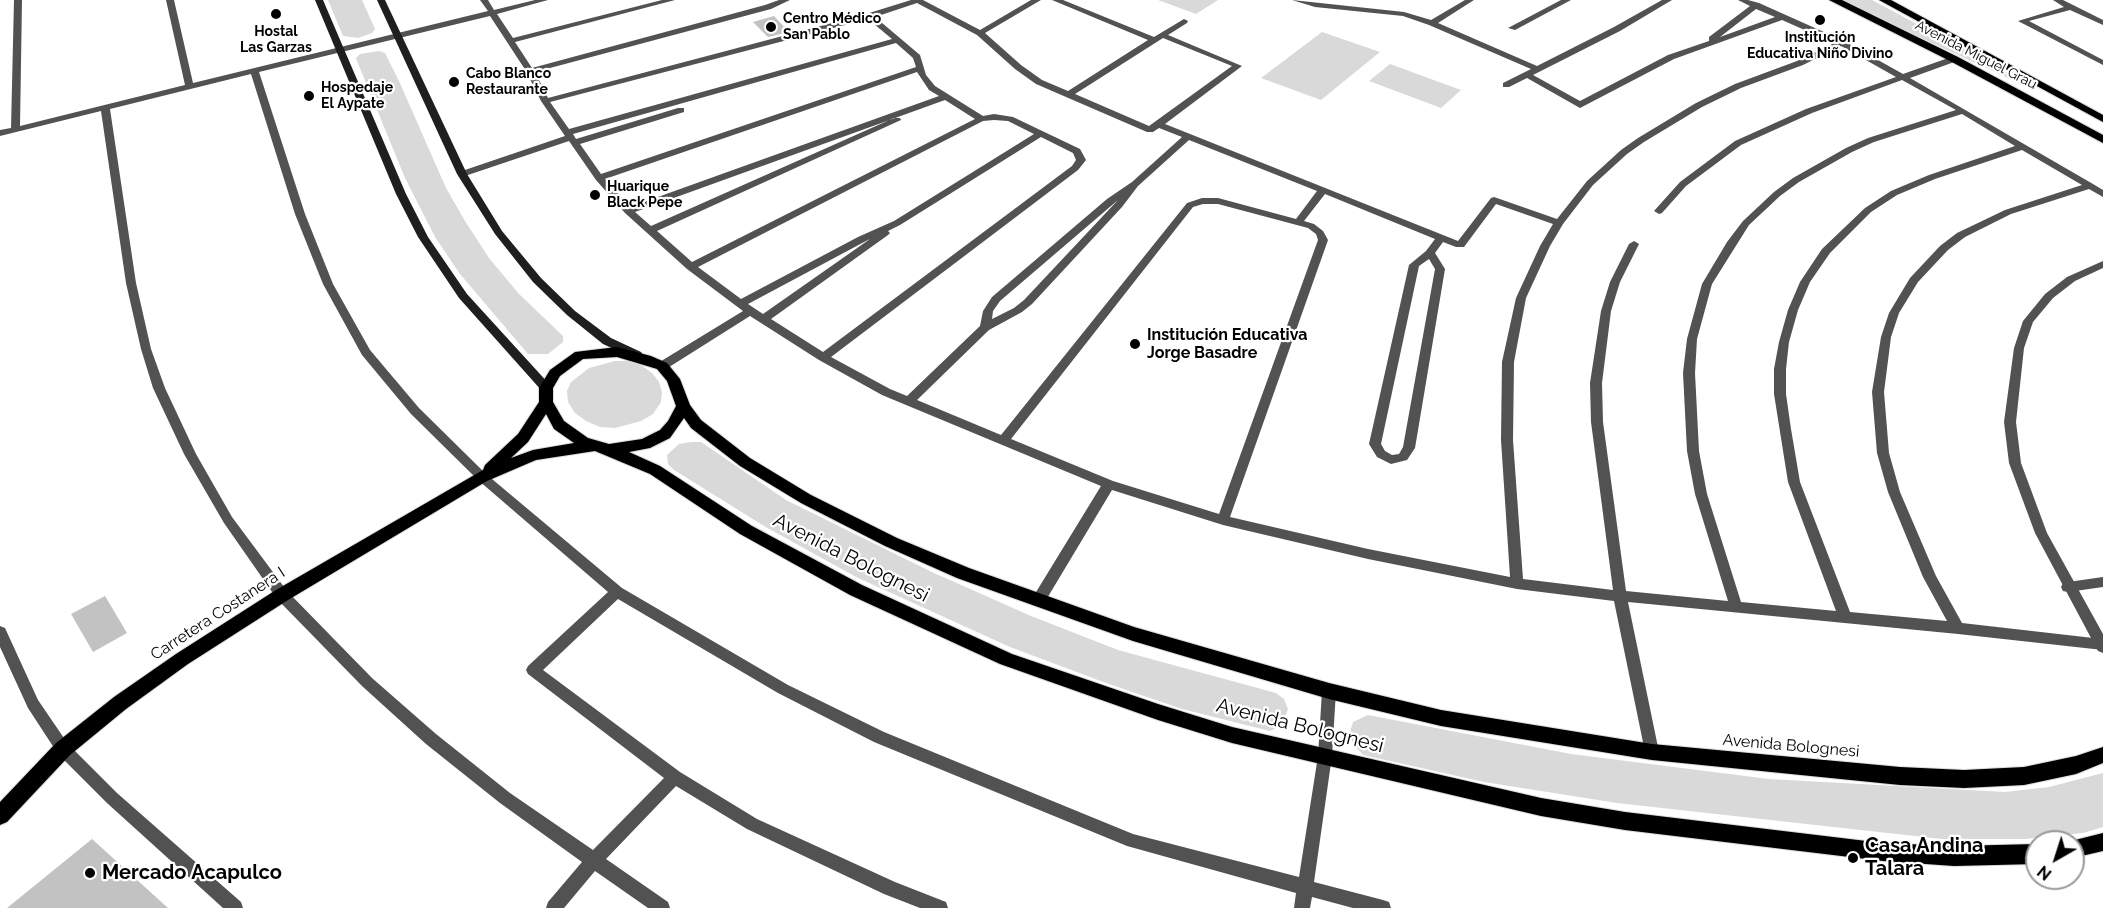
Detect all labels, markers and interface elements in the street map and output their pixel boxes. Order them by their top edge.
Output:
marker: Hostal Las Garzas [269,7,283,21]
place label: Centro Médico San Pablo [783,11,881,44]
marker: Institución Educativa Niño Divino [1813,13,1827,27]
street label: Avenida Miguel Grau [1912,17,2040,93]
marker: Centro Médico San Pablo [764,20,778,34]
place label: Hostal Las Garzas [240,24,312,56]
place label: Institución Educativa Niño Divino [1747,30,1893,62]
place label: Cabo Blanco Restaurante [466,66,551,98]
marker: Cabo Blanco Restaurante [447,75,461,89]
place label: Hospedaje El Aypate [321,80,393,112]
marker: Hospedaje El Aypate [302,89,316,103]
place label: Huarique Black Pepe [607,179,682,212]
marker: Huarique Black Pepe [588,188,602,202]
place label: Institución Educativa Jorge Basadre [1147,325,1307,363]
marker: Institución Educativa Jorge Basadre [1128,337,1142,351]
street label: Avenida Bolognesi [769,508,933,608]
street label: Carretera Costanera I [147,563,289,665]
street label: Avenida Bolognesi [1214,694,1386,758]
street label: Avenida Bolognesi [1722,730,1860,762]
north arrow [2025,830,2085,890]
place label: Casa Andina Talara [1865,834,1983,881]
marker: Casa Andina Talara [1846,851,1860,865]
place label: Mercado Acapulco [102,861,282,885]
text: N [2034,862,2055,884]
marker: Mercado Acapulco [83,866,97,880]

